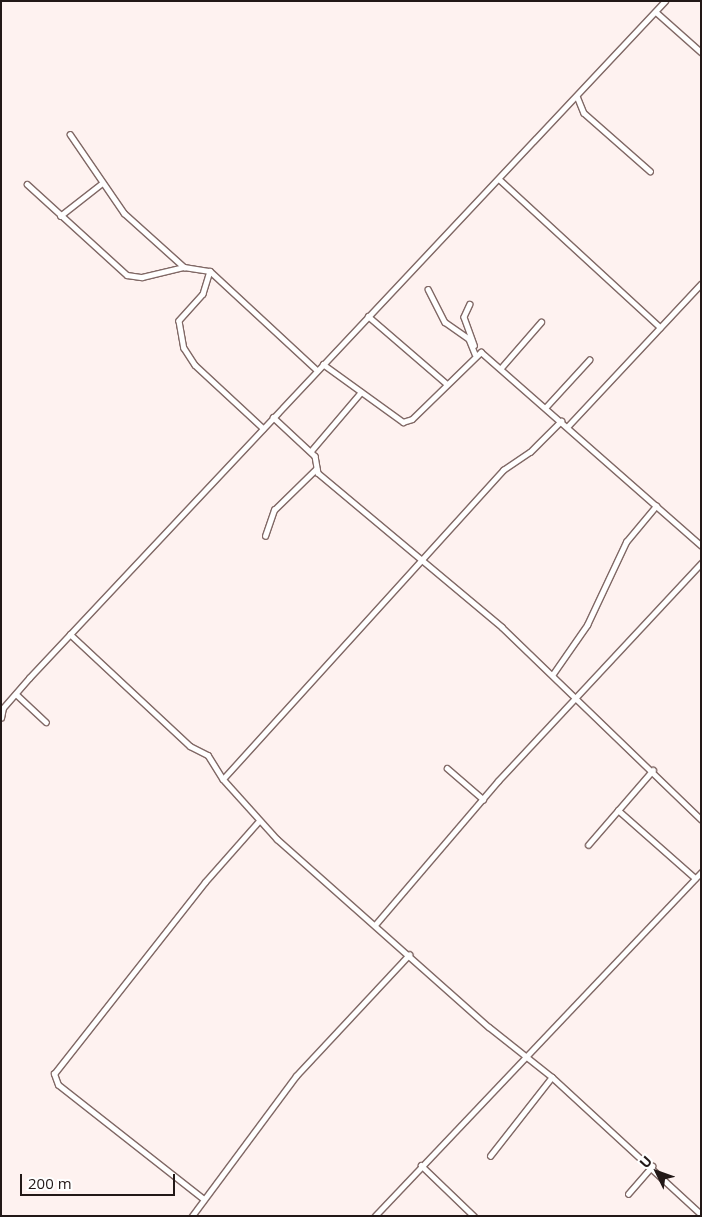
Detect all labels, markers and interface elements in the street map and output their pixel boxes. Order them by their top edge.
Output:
north arrow [632,1147,682,1197]
text: U [635,1151,656,1172]
scale bar [22,1164,178,1196]
text: 200 m [28,1173,72,1193]

